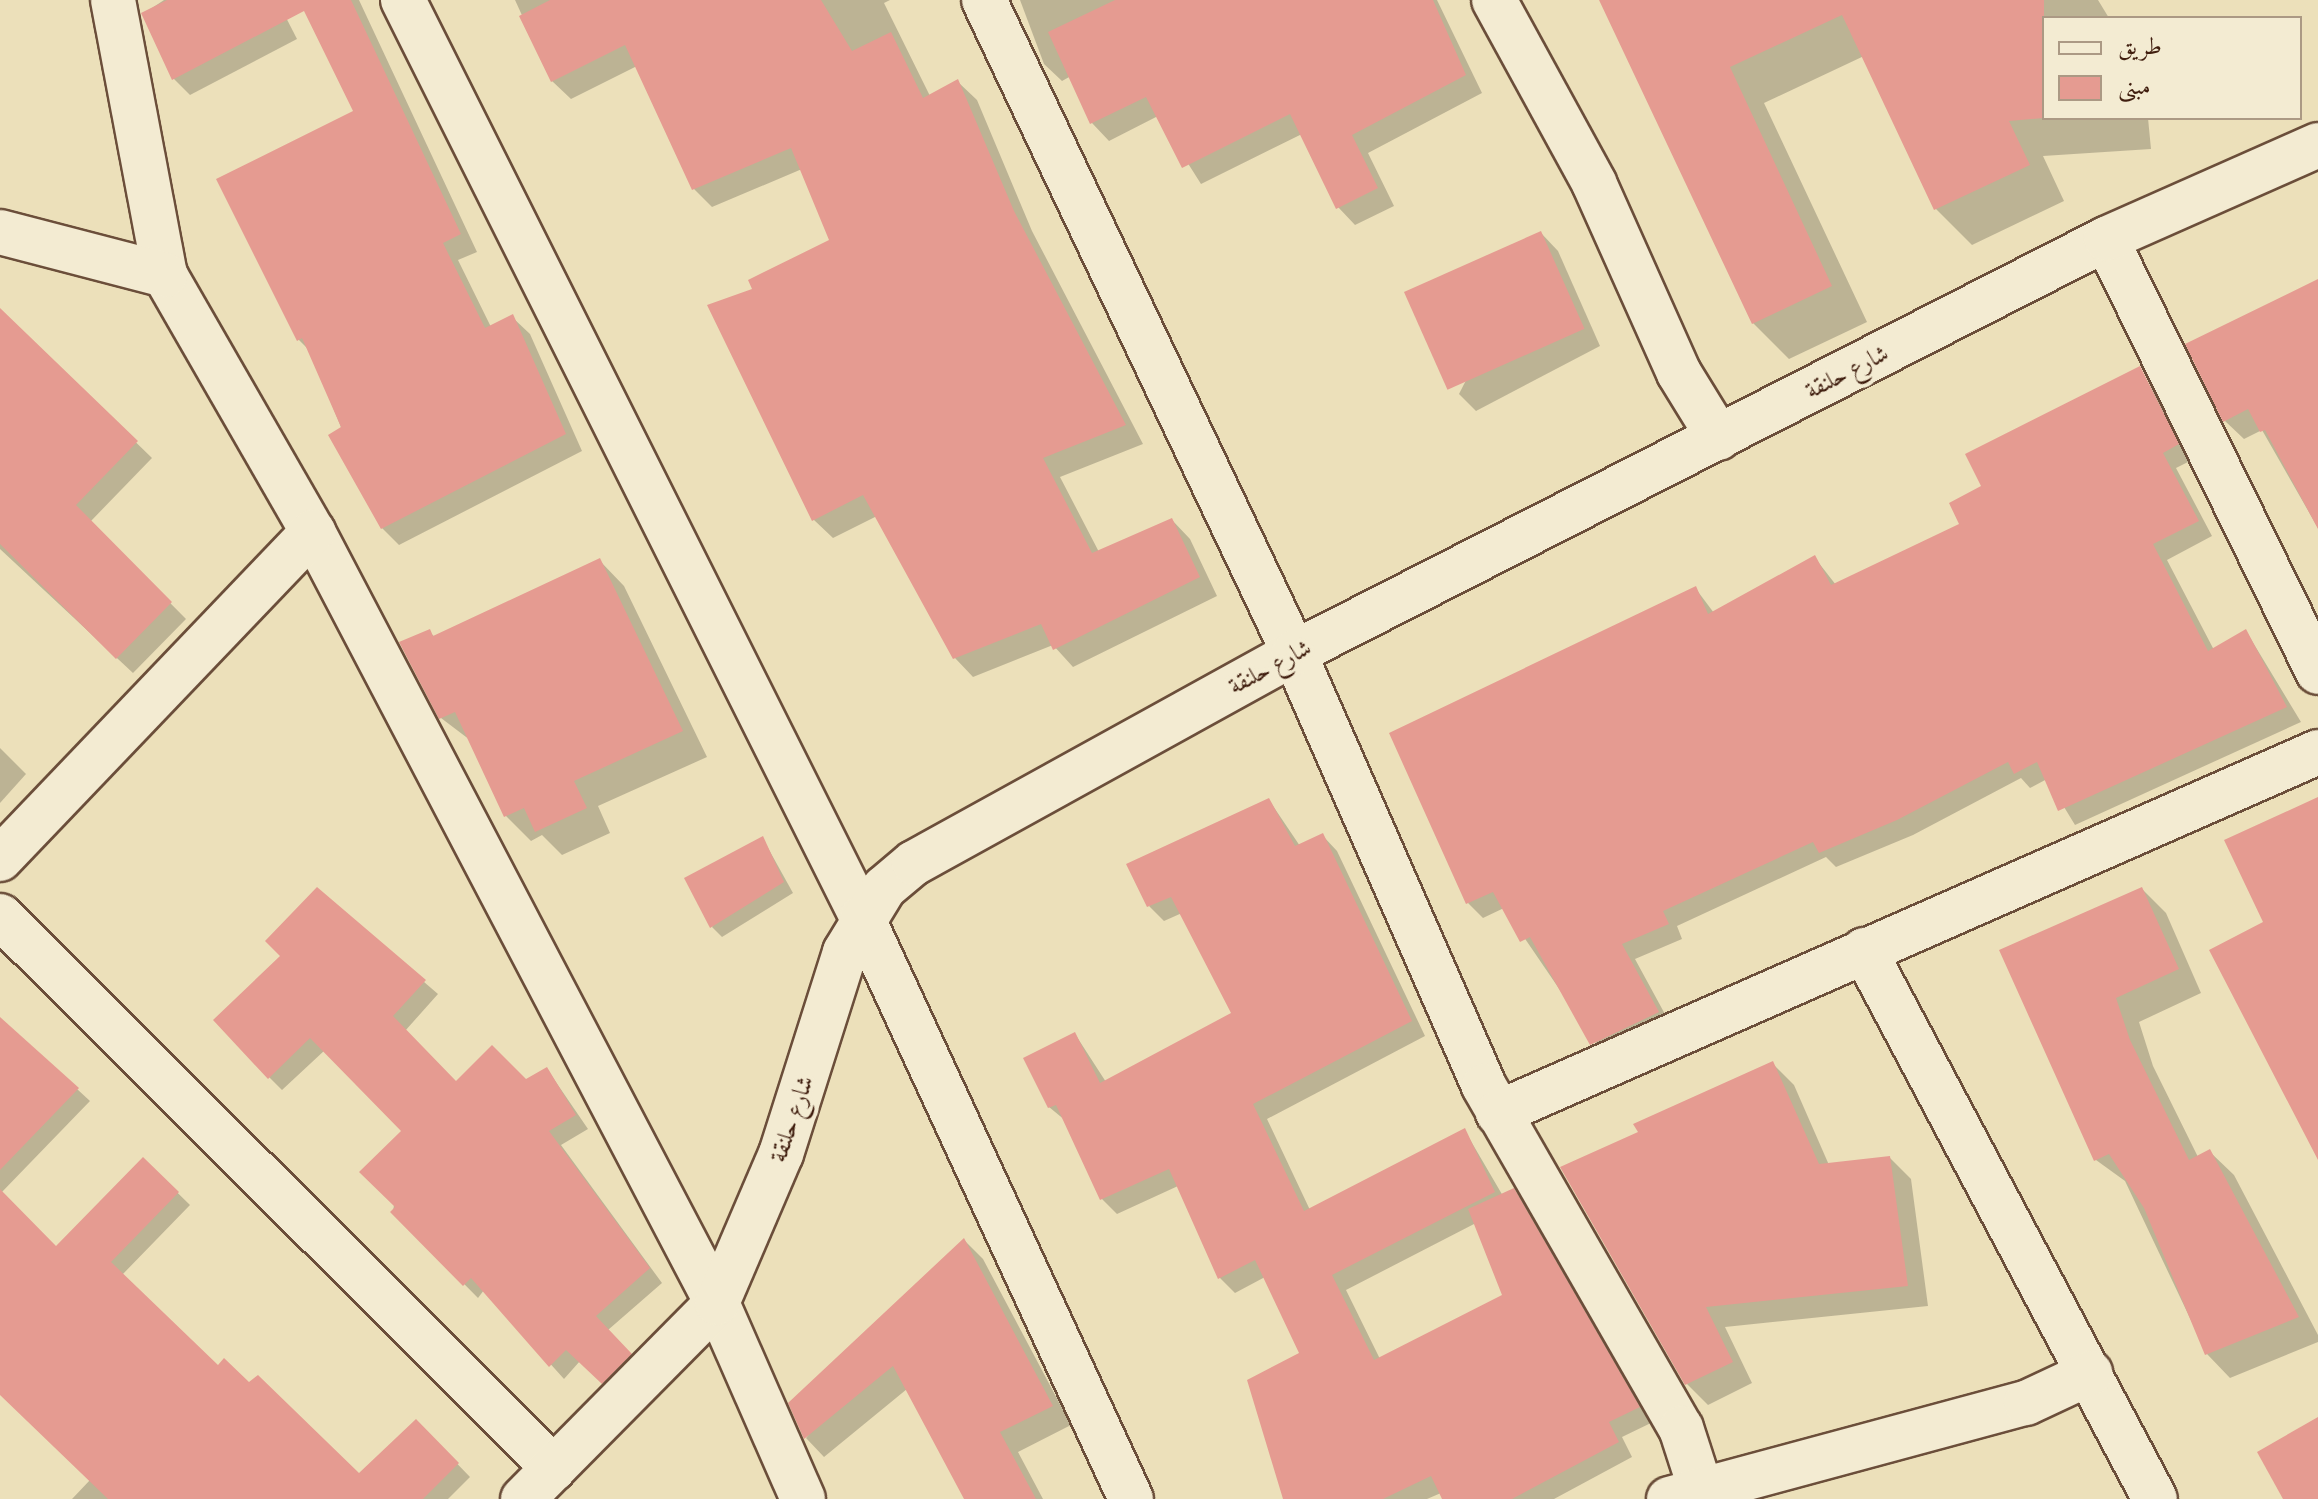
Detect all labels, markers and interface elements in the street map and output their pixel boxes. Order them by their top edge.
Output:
legend [2042,16,2302,120]
text: طريق [2118,30,2162,62]
text: مبنى [2118,70,2151,102]
street label: شارع حلنقة [1800,339,1894,405]
street label: شارع حلنقة [1224,633,1316,701]
street label: شارع حلنقة [764,1072,820,1166]

